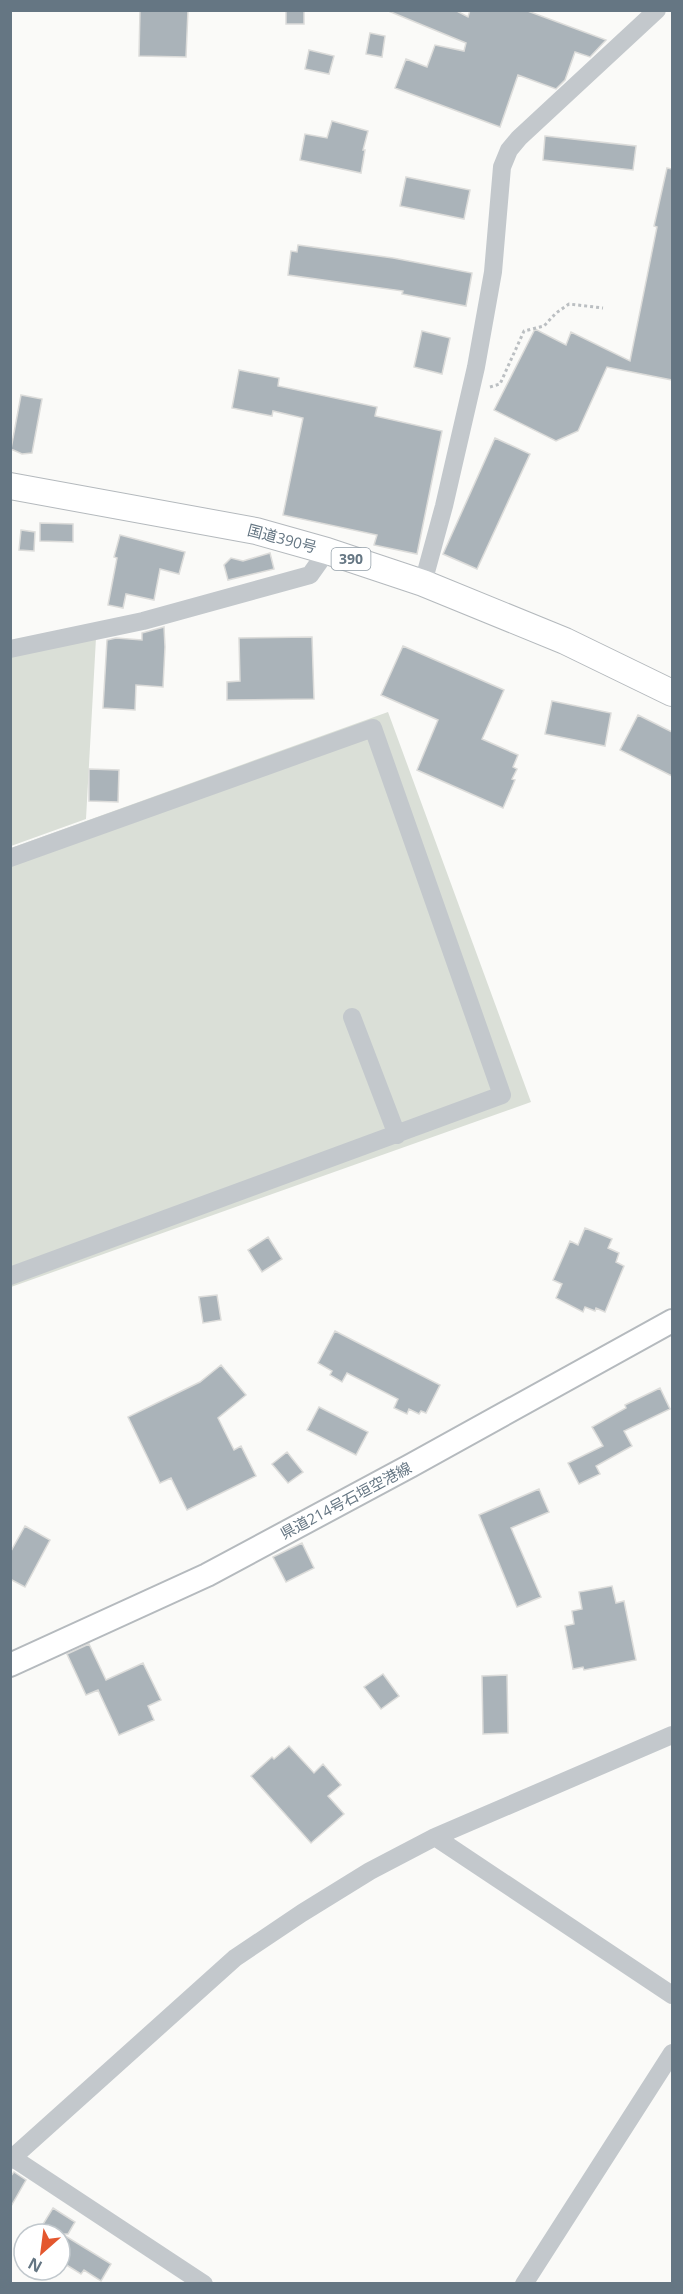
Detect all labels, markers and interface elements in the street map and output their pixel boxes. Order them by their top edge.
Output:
street label: 国道390号 [246,519,319,557]
road number: 390 [332,548,370,570]
street label: 県道214号石垣空港線 [276,1457,415,1543]
north arrow [12,2222,72,2282]
text: N [24,2252,46,2278]

